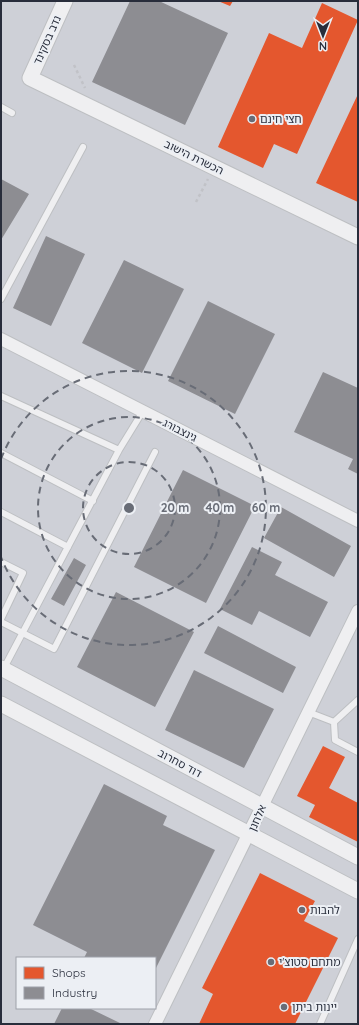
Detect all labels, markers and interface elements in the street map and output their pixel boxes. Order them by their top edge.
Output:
street label: נדב בסקינד [30,13,64,67]
north arrow [303,16,343,56]
text: N [319,39,327,53]
place label: חצי חינם [260,112,302,126]
marker: חצי חינם [247,114,257,124]
street label: הכשרת הישוב [162,137,226,177]
street label: גינצבורג [161,416,199,444]
text: 20 m [161,500,189,515]
text: 40 m [206,500,234,515]
text: 60 m [252,500,280,515]
centre of rings [122,501,136,515]
street label: דוד סחרוב [156,746,204,780]
street label: אלחנן [245,802,269,834]
place label: להבות [310,903,340,917]
marker: להבות [297,905,307,915]
place label: מתחם סטוצ'י [279,955,340,969]
legend [16,957,156,1009]
marker: מתחם סטוצ'י [266,957,276,967]
text: Shops [52,965,86,980]
text: Industry [52,985,97,1000]
place label: יינות ביתן [292,1000,337,1014]
marker: יינות ביתן [279,1002,289,1012]

